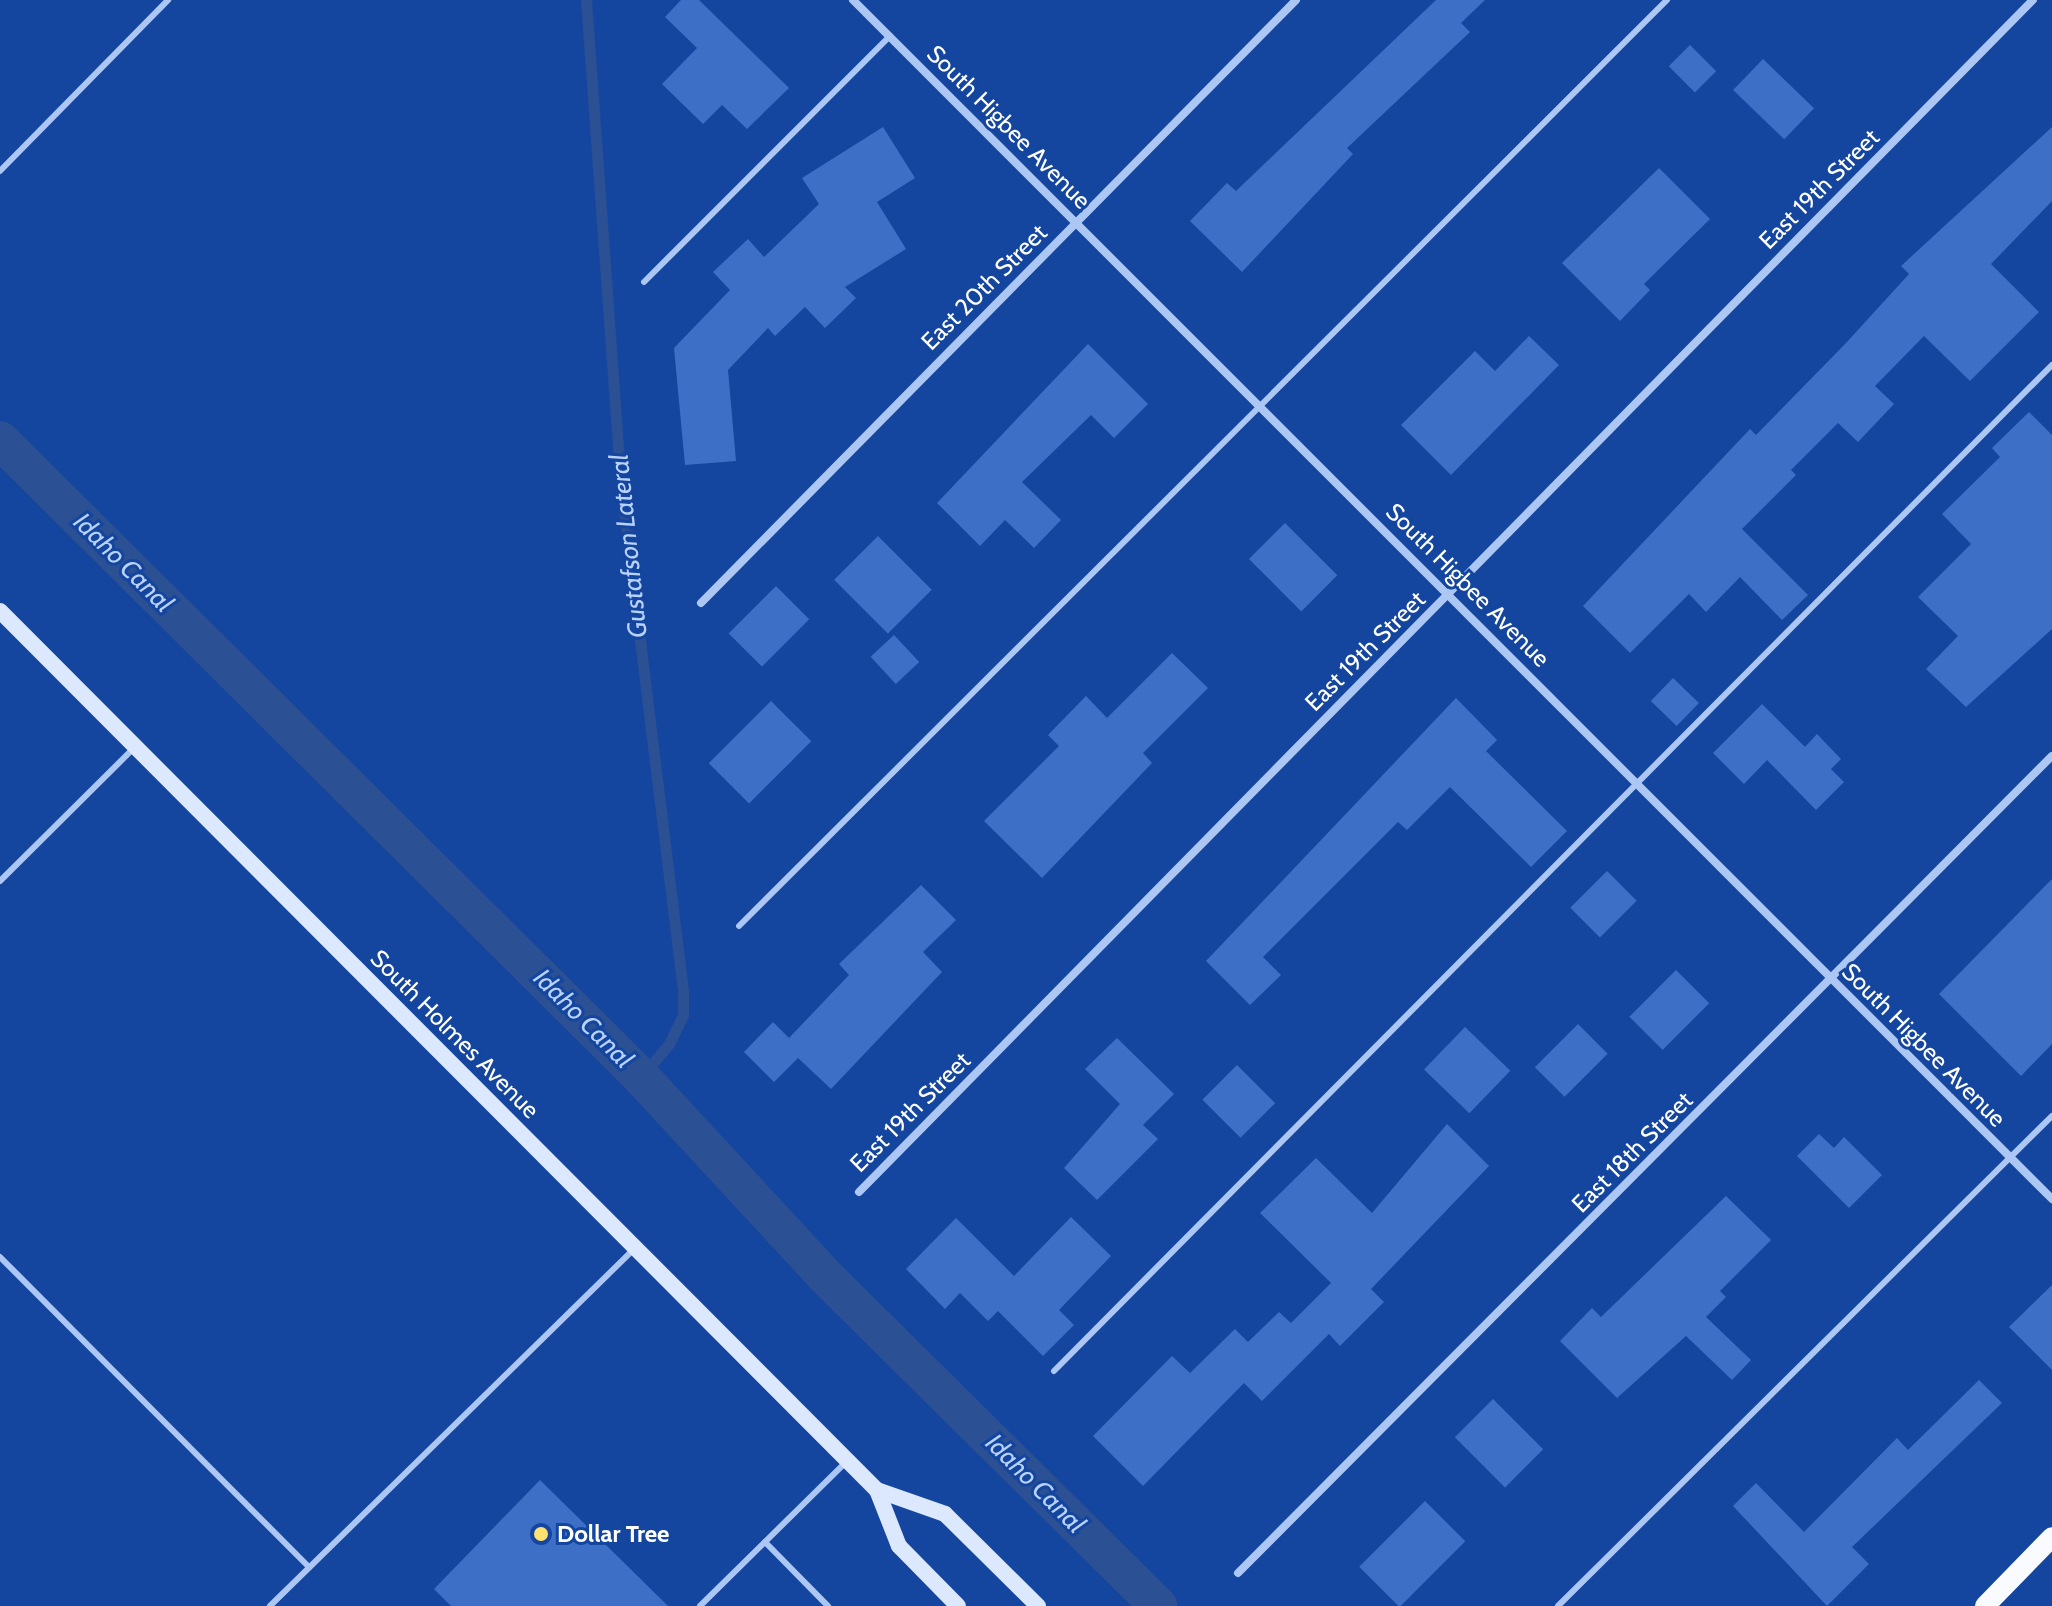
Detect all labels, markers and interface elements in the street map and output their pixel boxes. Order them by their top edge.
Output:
street label: South Higbee Avenue [921,39,1097,215]
street label: East 19th Street [1753,123,1885,255]
street label: East 20th Street [915,218,1053,356]
water label: Gustafson Lateral [604,453,654,639]
street label: South Higbee Avenue [1380,497,1556,673]
water label: Idaho Canal [67,507,179,619]
street label: East 19th Street [1299,585,1431,717]
street label: South Holmes Avenue [365,944,545,1124]
street label: South Higbee Avenue [1836,957,2012,1133]
water label: Idaho Canal [527,963,639,1075]
street label: East 19th Street [844,1046,976,1178]
street label: East 18th Street [1566,1086,1698,1218]
water label: Idaho Canal [979,1428,1091,1540]
place label: Dollar Tree [557,1520,669,1548]
marker: Dollar Tree [532,1525,550,1543]

